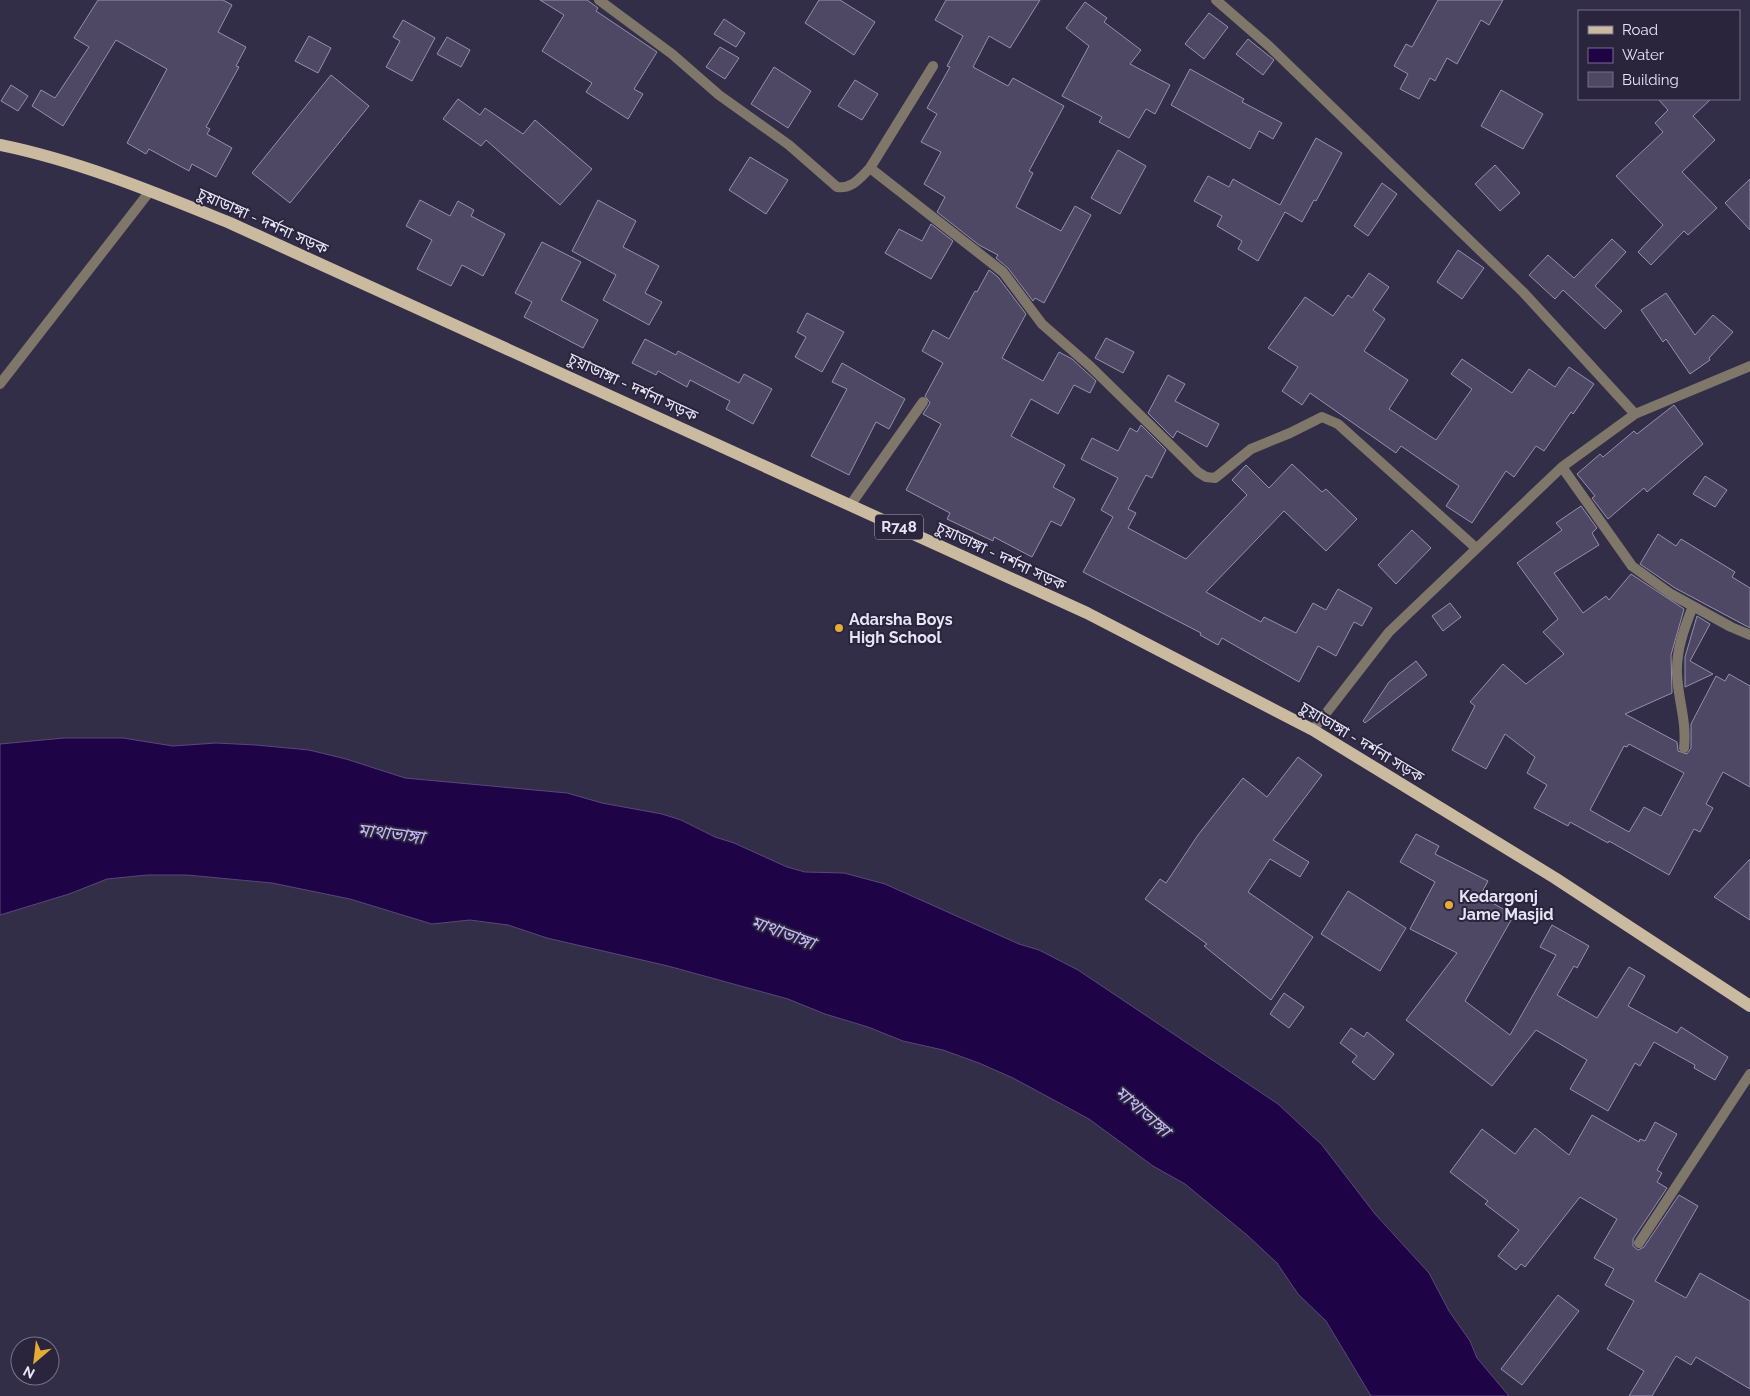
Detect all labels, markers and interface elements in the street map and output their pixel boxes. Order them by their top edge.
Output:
legend [1578,10,1740,100]
text: Road [1622,21,1658,39]
text: Water [1622,46,1665,64]
text: Building [1622,71,1679,89]
street label: চুয়াডাঙ্গা - দর্শনা সড়ক [194,183,332,259]
street label: চুয়াডাঙ্গা - দর্শনা সড়ক [564,348,702,426]
road number: R748 [875,514,923,540]
street label: চুয়াডাঙ্গা - দর্শনা সড়ক [932,517,1070,595]
place label: Adarsha Boys High School [849,610,953,647]
marker: Adarsha Boys High School [833,622,845,634]
street label: চুয়াডাঙ্গা - দর্শনা সড়ক [1296,697,1428,787]
water label: মাথাভাঙ্গা [357,819,429,848]
place label: Kedargonj Jame Masjid [1459,887,1554,924]
marker: Kedargonj Jame Masjid [1443,899,1455,911]
water label: মাথাভাঙ্গা [748,911,821,954]
water label: মাথাভাঙ্গা [1111,1081,1178,1143]
north arrow [10,1336,60,1386]
text: N [20,1363,37,1382]

